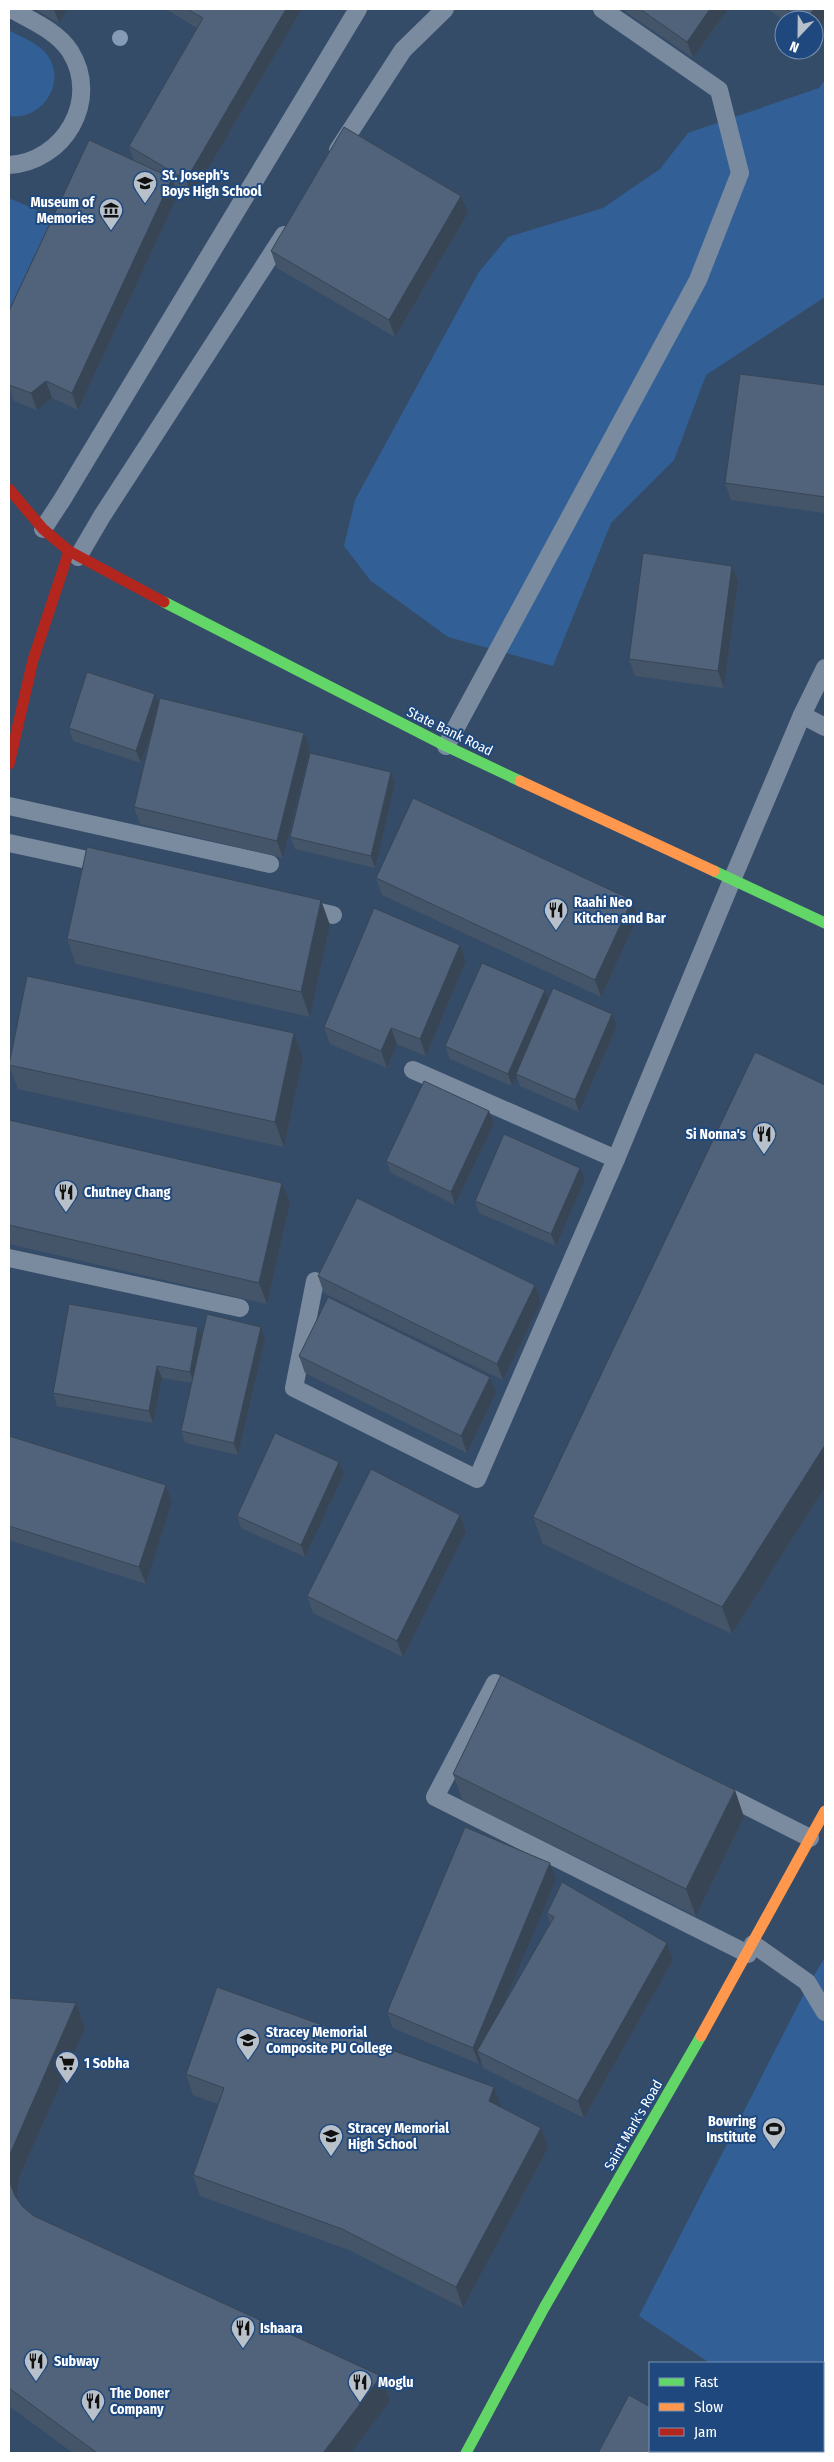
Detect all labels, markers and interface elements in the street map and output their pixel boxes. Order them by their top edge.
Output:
north arrow [774,10,824,60]
text: N [787,37,801,56]
place label: St. Joseph's Boys High School [162,167,262,200]
school or university icon: St. Joseph's Boys High School [132,170,158,204]
place label: Museum of Memories [30,194,95,227]
museum icon: Museum of Memories [98,197,124,231]
street label: State Bank Road [404,703,496,760]
place label: Raahi Neo Kitchen and Bar [574,894,667,927]
restaurant icon: Raahi Neo Kitchen and Bar [543,897,569,931]
restaurant icon: Si Nonna's [751,1121,777,1155]
place label: Si Nonna's [686,1126,746,1143]
restaurant icon: Chutney Chang [53,1179,79,1213]
place label: Chutney Chang [84,1184,170,1201]
place label: Stracey Memorial Composite PU College [266,2024,392,2057]
school or university icon: Stracey Memorial Composite PU College [235,2027,261,2061]
supermarket icon: 1 Sobha [54,2050,80,2084]
place label: 1 Sobha [84,2055,130,2072]
street label: Saint Mark's Road [601,2077,666,2174]
place label: Bowring Institute [706,2113,756,2146]
sports icon: Bowring Institute [761,2116,787,2150]
place label: Stracey Memorial High School [348,2120,449,2153]
school or university icon: Stracey Memorial High School [318,2123,344,2157]
restaurant icon: Ishaara [230,2315,256,2349]
place label: Ishaara [260,2320,303,2337]
restaurant icon: Subway [23,2348,49,2382]
place label: Subway [54,2353,99,2370]
legend [649,2362,824,2452]
restaurant icon: Moglu [347,2369,373,2403]
text: Fast [694,2373,718,2391]
place label: Moglu [378,2374,414,2391]
place label: The Doner Company [110,2385,170,2418]
restaurant icon: The Doner Company [80,2388,106,2422]
text: Slow [694,2398,723,2416]
text: Jam [694,2423,717,2441]

